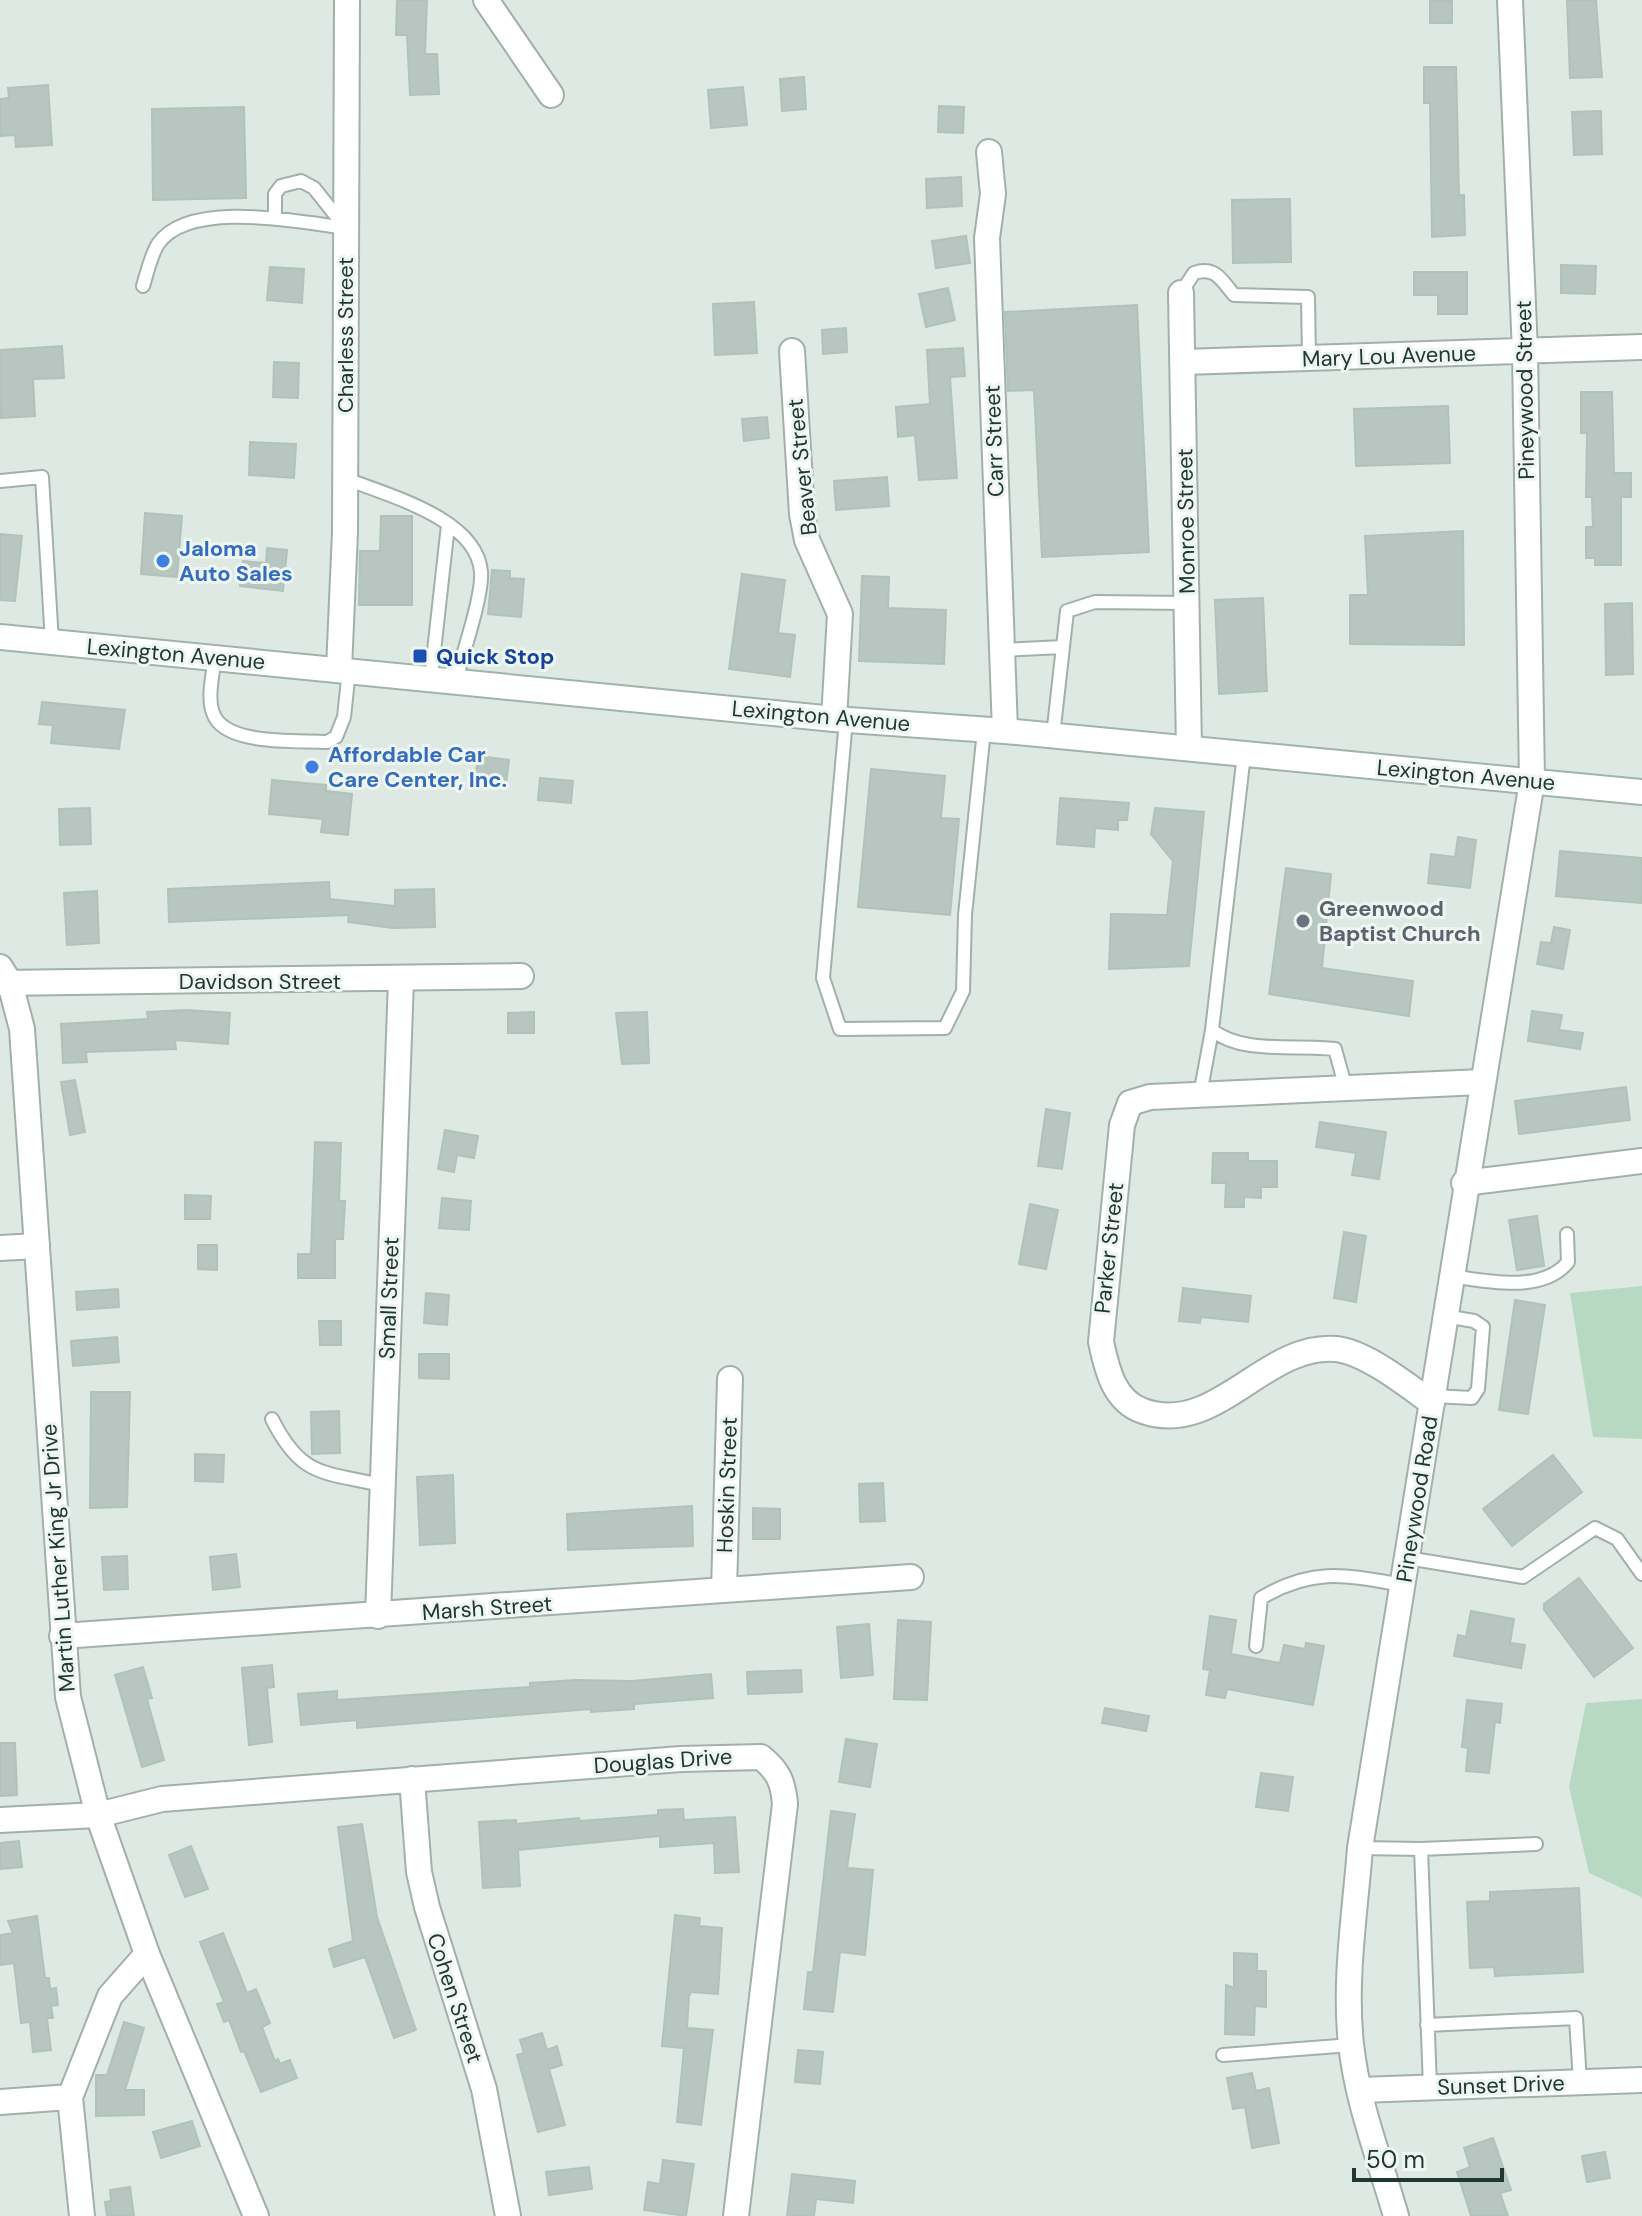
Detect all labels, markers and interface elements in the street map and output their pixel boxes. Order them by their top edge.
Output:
street label: Charless Street [331,257,360,413]
street label: Pineywood Street [1509,300,1541,480]
street label: Mary Lou Avenue [1302,338,1476,374]
street label: Carr Street [978,384,1010,498]
street label: Beaver Street [780,397,824,537]
street label: Monroe Street [1170,448,1202,594]
place label: Jaloma Auto Sales [179,534,293,588]
marker: Jaloma Auto Sales [154,552,172,570]
street label: Lexington Avenue [86,632,266,676]
place label: Quick Stop [436,642,554,671]
marker: Quick Stop [411,647,429,665]
street label: Lexington Avenue [731,694,911,738]
place label: Affordable Car Care Center, Inc. [328,740,507,794]
street label: Lexington Avenue [1376,753,1556,797]
marker: Affordable Car Care Center, Inc. [303,758,321,776]
place label: Greenwood Baptist Church [1319,894,1481,948]
marker: Greenwood Baptist Church [1294,912,1312,930]
street label: Davidson Street [179,967,341,996]
street label: Parker Street [1088,1181,1130,1315]
street label: Small Street [372,1236,406,1360]
street label: Pineywood Road [1390,1414,1444,1584]
street label: Hoskin Street [710,1416,744,1554]
street label: Martin Luther King Jr Drive [34,1423,82,1693]
street label: Marsh Street [421,1589,553,1627]
street label: Douglas Drive [593,1742,733,1780]
street label: Cohen Street [420,1929,490,2067]
street label: Sunset Drive [1437,2068,1565,2102]
scale bar [1354,2132,1502,2182]
text: 50 m [1366,2144,1425,2175]

